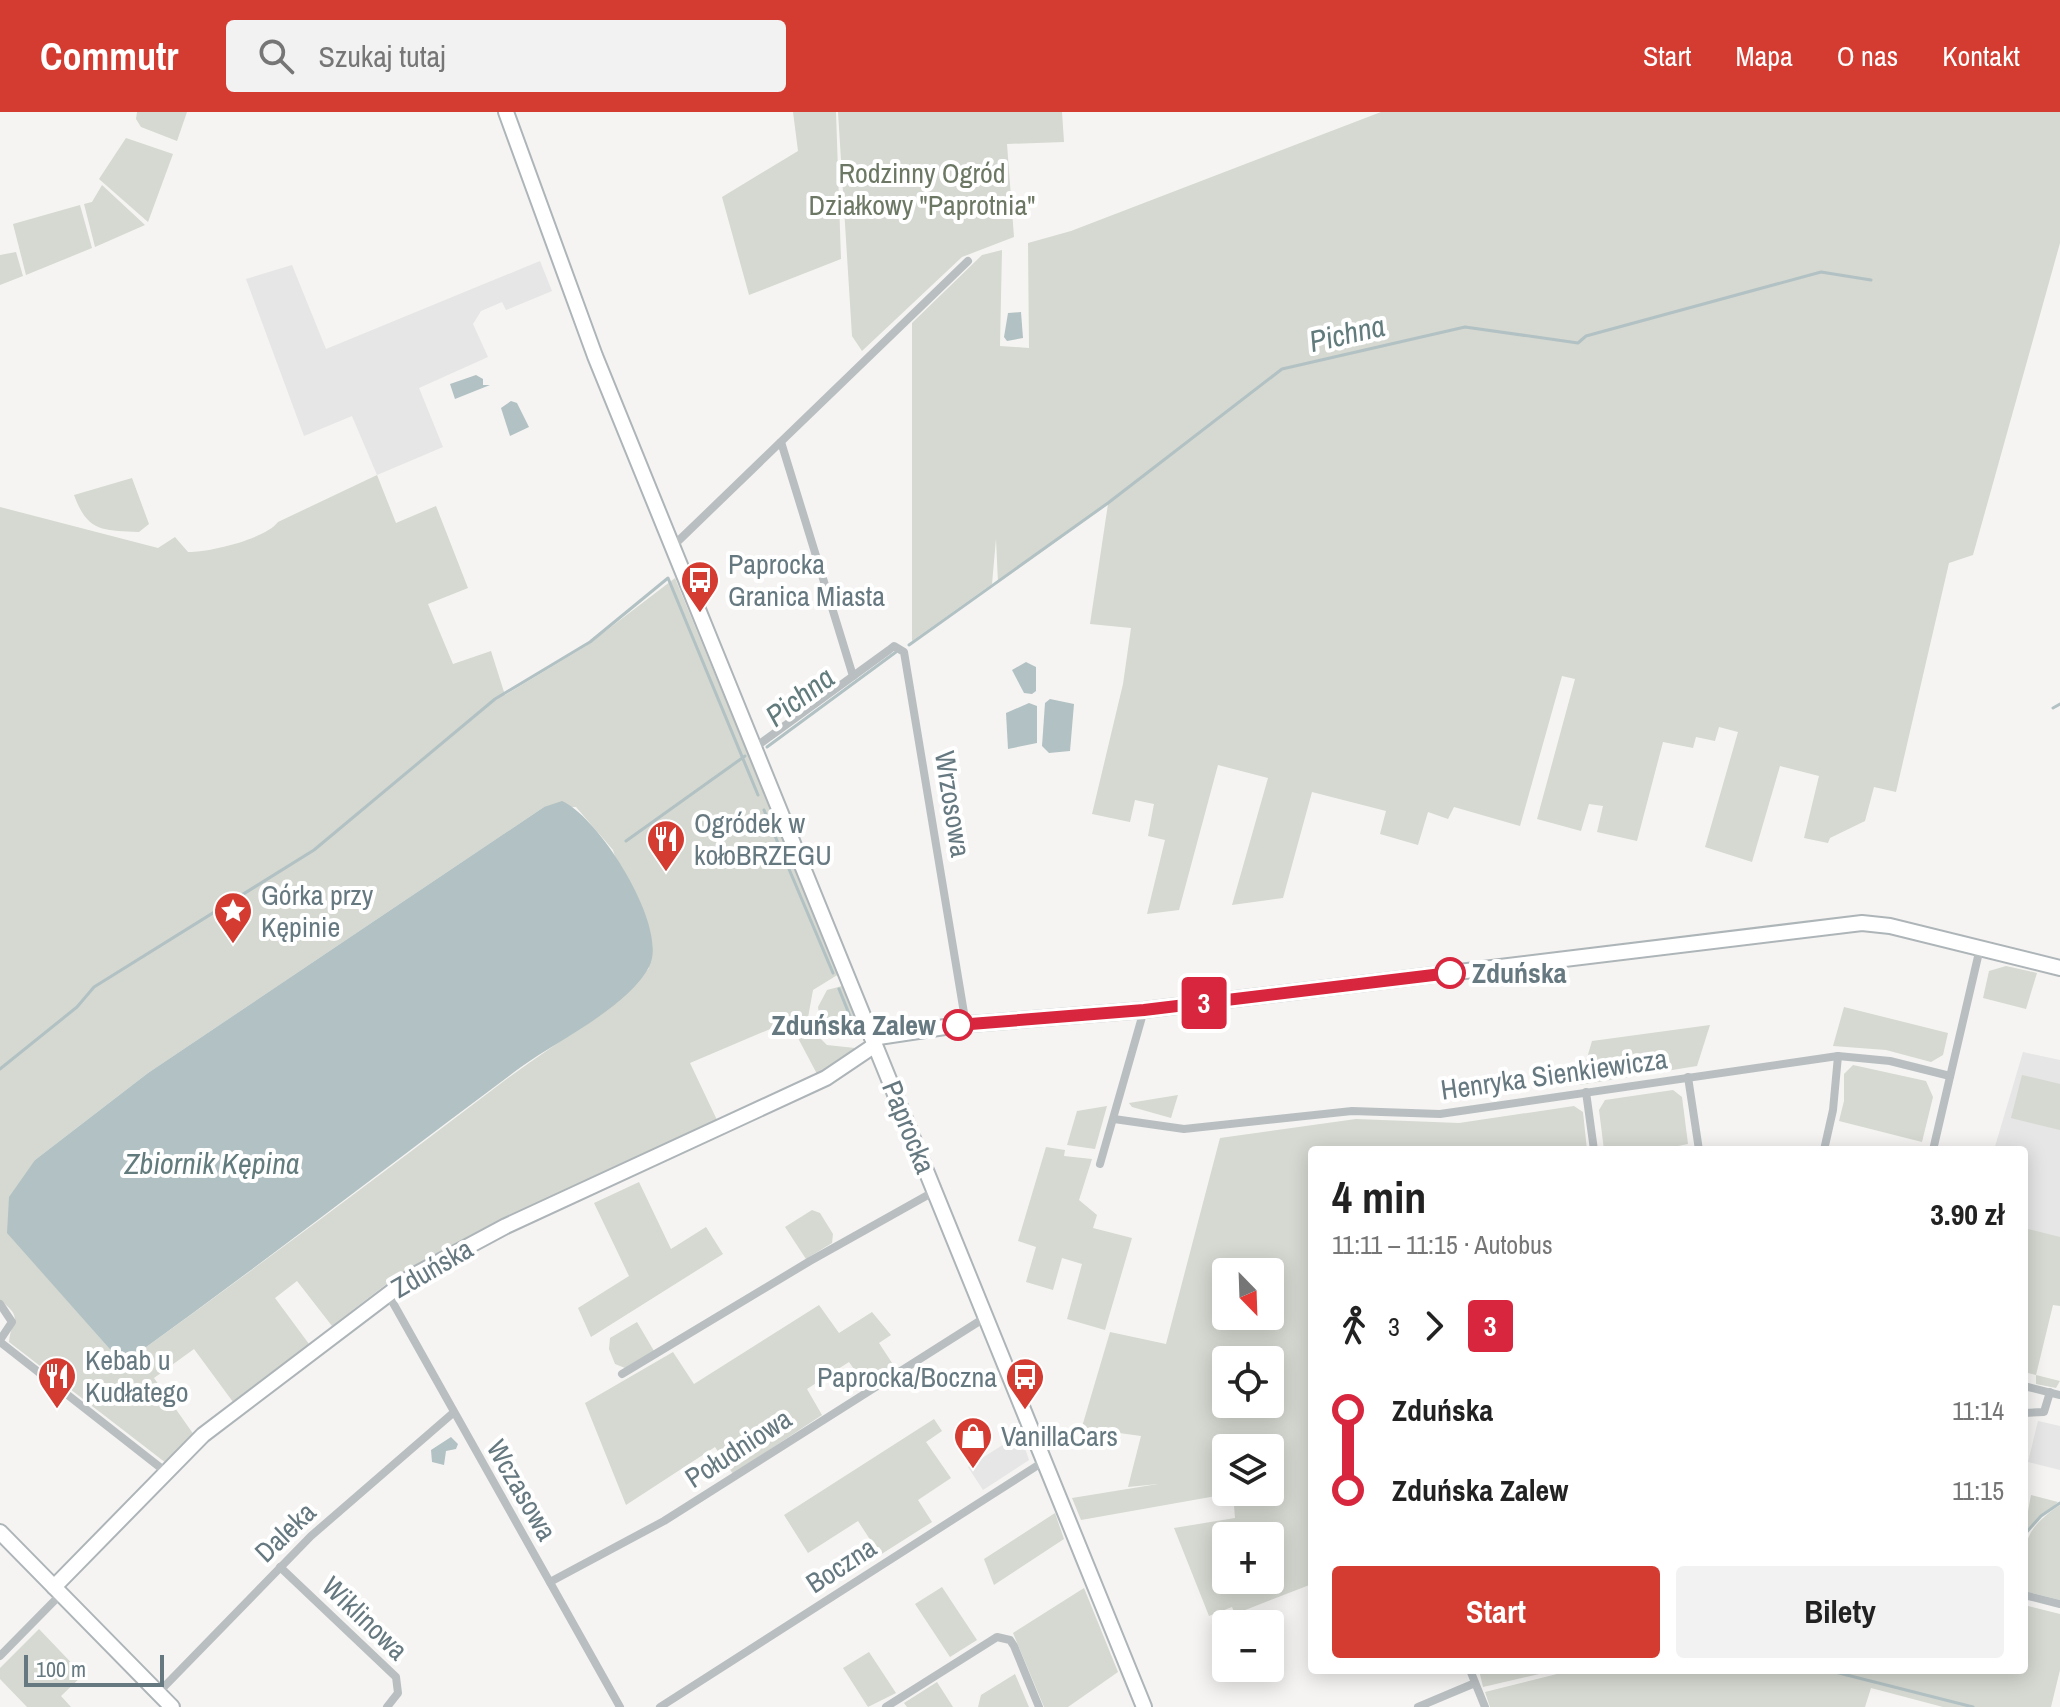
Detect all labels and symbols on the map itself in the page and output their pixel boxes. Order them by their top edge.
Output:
park label: Rodzinny Ogród Działkowy "Paprotnia" [809,154,1035,224]
water label: Pichna [1305,305,1389,361]
place label: Paprocka Granica Miasta [728,545,885,615]
bus stop icon: Paprocka Granica Miasta [679,559,721,614]
water label: Pichna [757,657,842,735]
street label: Wrzosowa [926,748,980,860]
place label: Ogródek w kołoBRZEGU [694,804,832,874]
restaurant icon: Ogródek w kołoBRZEGU [645,818,687,873]
place label: Górka przy Kępinie [261,876,374,946]
place icon: Górka przy Kępinie [212,890,254,945]
place label: Zduńska [1472,954,1567,992]
marker: Zduńska [1435,958,1465,988]
line badge: 3 [1178,977,1230,1029]
place label: Zduńska Zalew [771,1006,936,1044]
marker: Zduńska Zalew [943,1010,973,1040]
street label: Henryka Sienkiewicza [1438,1039,1670,1109]
street label: Paprocka [873,1075,945,1179]
water label: Zbiornik Kępina [123,1143,300,1183]
street label: Zduńska [384,1229,480,1306]
north arrow [1212,1258,1284,1330]
place label: Kebab u Kudłatego [85,1341,188,1411]
restaurant icon: Kebab u Kudłatego [36,1355,78,1410]
bus stop icon: Paprocka/Boczna [1004,1356,1046,1411]
place label: Paprocka/Boczna [817,1358,997,1396]
street label: Południowa [677,1399,799,1497]
shop icon: VanillaCars [952,1415,994,1470]
place label: VanillaCars [1001,1417,1118,1455]
street label: Wczasowa [478,1433,566,1548]
street label: Daleka [246,1493,324,1570]
street label: Boczna [799,1528,884,1602]
street label: Wiklinowa [314,1568,416,1669]
scale bar [24,1651,164,1687]

